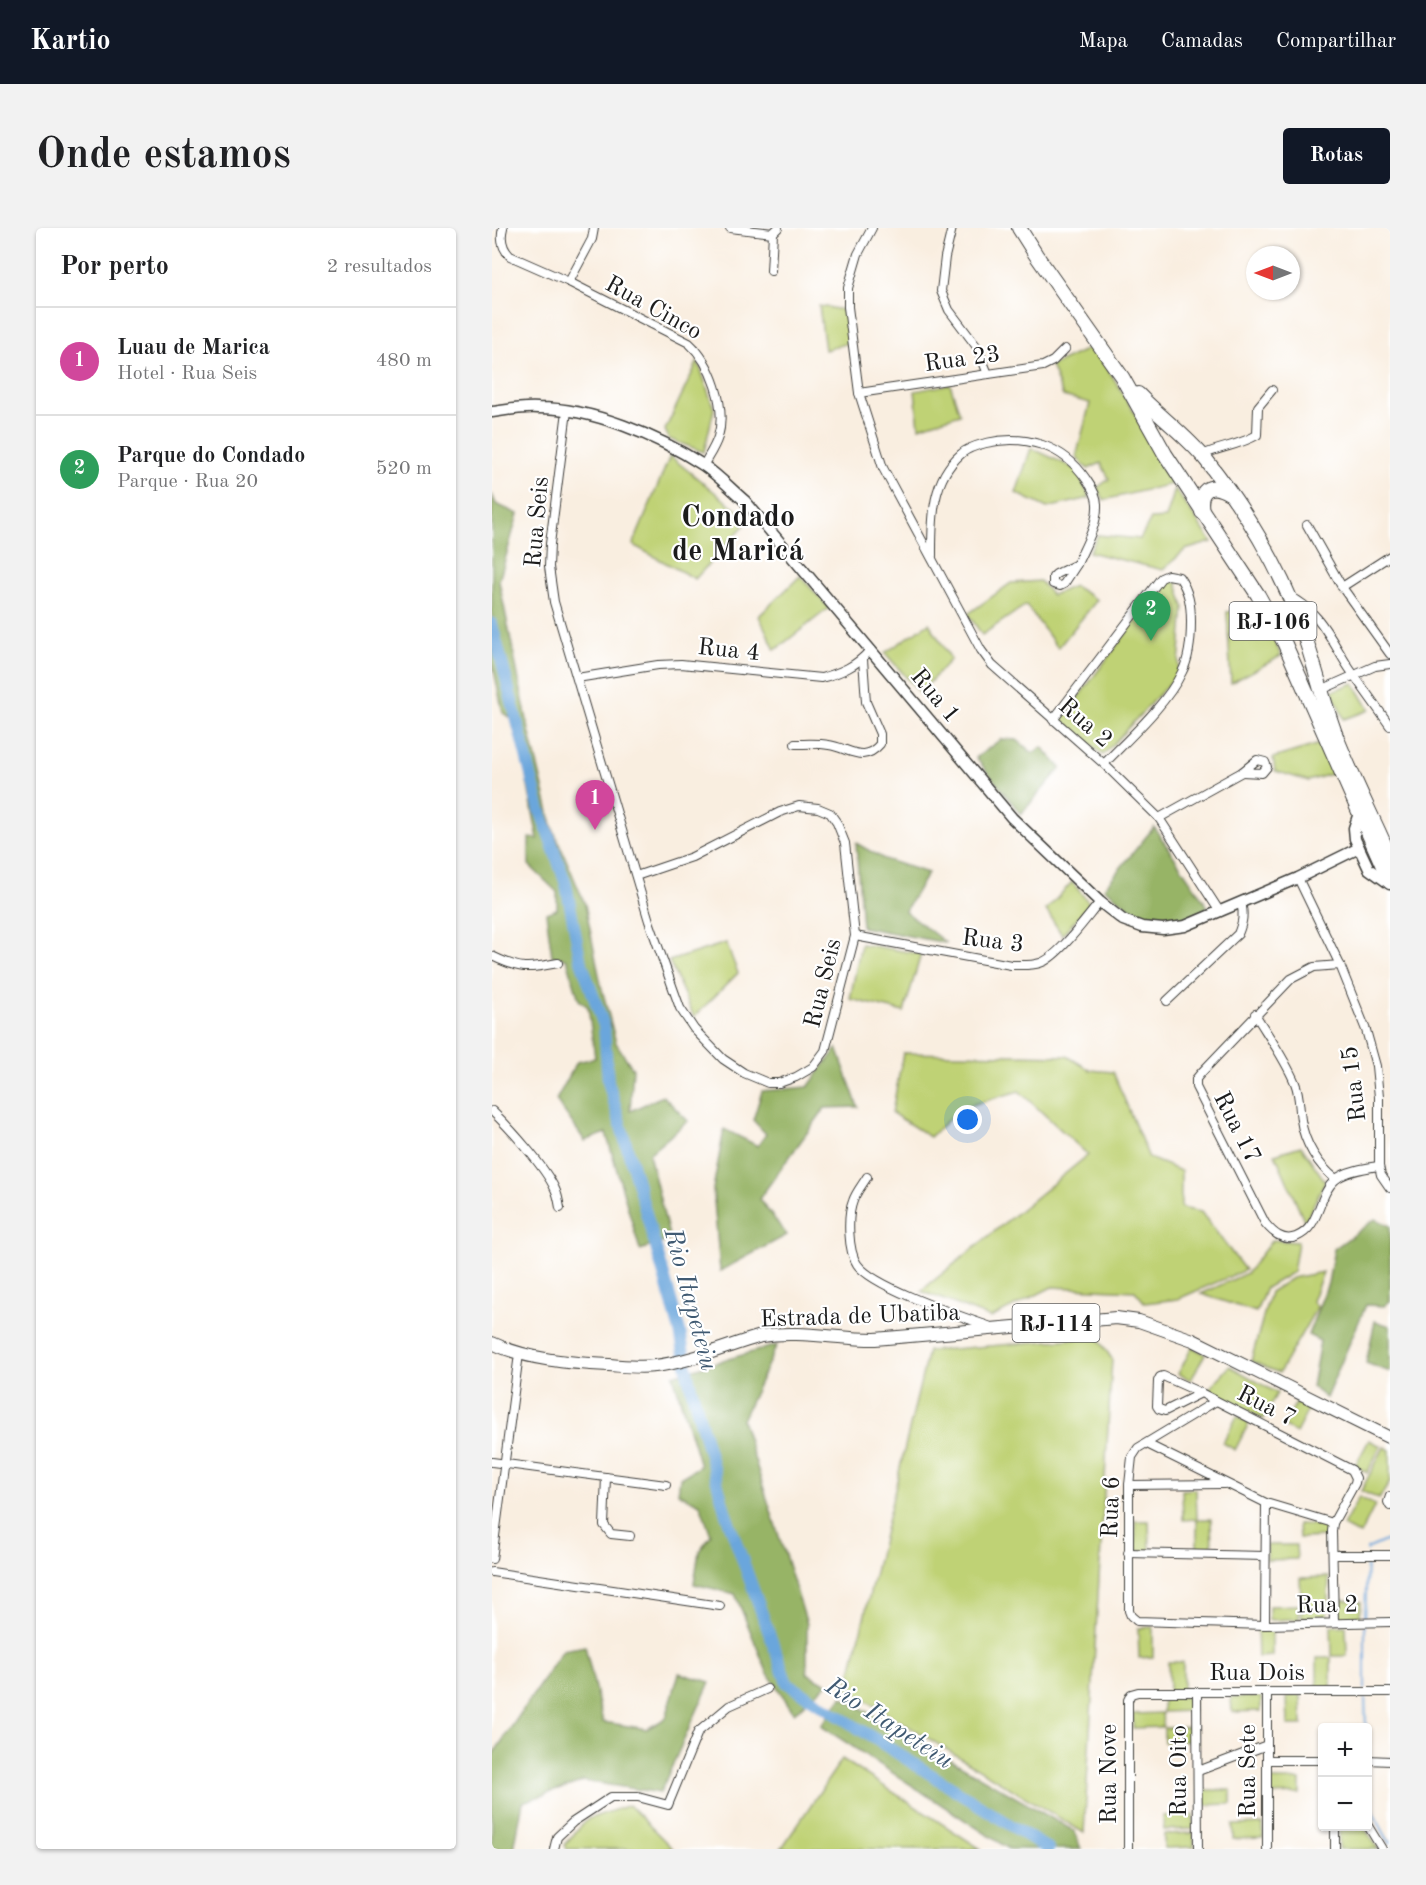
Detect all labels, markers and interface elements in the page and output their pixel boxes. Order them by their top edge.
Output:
text: Kartio [30,28,111,56]
text: Mapa [1079,31,1128,52]
text: Camadas [1161,31,1243,52]
text: Compartilhar [1276,31,1396,52]
button: Rotas [1283,128,1390,184]
text: Onde estamos [36,135,291,177]
north arrow [1246,246,1300,300]
text: Por perto [60,254,169,280]
text: 2 resultados [327,257,432,277]
street label: Rua Cinco [601,272,705,345]
text: Luau de Marica [117,337,270,359]
street label: Rua 23 [923,343,1002,377]
text: 1 [74,351,85,371]
text: 480 m [376,351,432,371]
text: Hotel · Rua Seis [117,364,257,384]
text: Parque do Condado [117,445,305,467]
text: 2 [74,459,85,479]
text: 520 m [376,459,432,479]
text: Parque · Rua 20 [117,472,258,492]
street label: Rua Seis [522,476,554,569]
district label: Condado de Maricá [672,503,804,567]
pin: 2 [1132,592,1170,641]
road number: RJ-106 [1230,602,1316,640]
street label: Rua 4 [696,636,761,666]
street label: Rua 1 [905,665,964,728]
street label: Rua 2 [1053,694,1116,753]
pin: 1 [576,780,614,830]
street label: Rua 3 [960,926,1025,958]
street label: Rua Seis [801,936,847,1031]
street label: Rua 15 [1338,1044,1372,1123]
street label: Rua 17 [1208,1088,1264,1167]
your location [953,1105,982,1134]
water label: Rio Itapeteiu [658,1224,722,1374]
street label: Estrada de Ubatiba [760,1302,961,1332]
road number: RJ-114 [1012,1304,1100,1342]
street label: Rua 7 [1233,1382,1299,1432]
street label: Rua 6 [1099,1475,1125,1539]
street label: Rua 2 [1296,1593,1358,1619]
street label: Rua Dois [1209,1662,1305,1686]
water label: Rio Itapeteiu [820,1672,958,1775]
map controls [1318,1723,1372,1831]
button: + [1318,1723,1372,1777]
street label: Rua Nove [1098,1724,1122,1824]
street label: Rua Sete [1237,1724,1261,1818]
street label: Rua Oito [1168,1725,1192,1817]
button: − [1318,1777,1372,1831]

